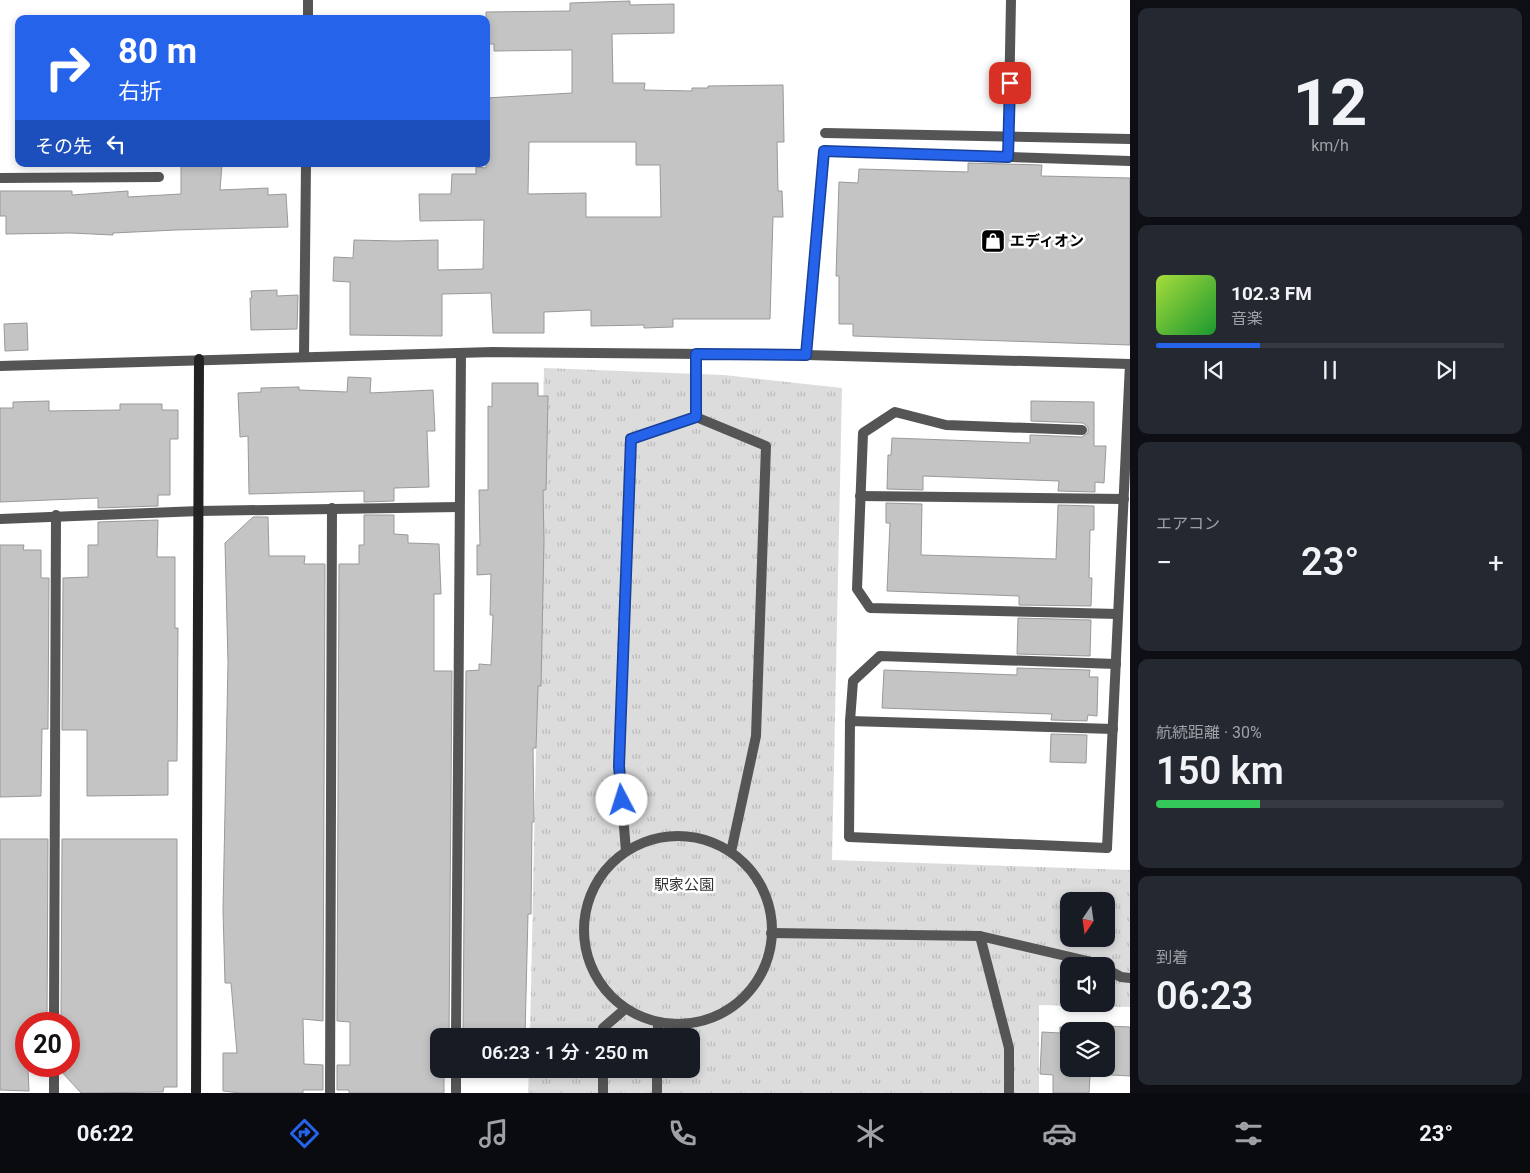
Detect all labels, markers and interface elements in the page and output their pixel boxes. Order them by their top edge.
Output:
text: 80 m [118,31,197,72]
icon: right [35,35,100,100]
pin [989,62,1031,104]
text: 12 [1293,65,1367,141]
icon: arrive [996,69,1024,97]
text: 右折 [118,79,162,104]
icon: left [102,130,130,158]
text: その先 [35,135,92,158]
text: km/h [1311,136,1349,155]
shop icon: エディオン [980,228,1006,254]
place label: エディオン [1010,232,1084,250]
text: 102.3 FM [1231,282,1312,305]
text: 音楽 [1231,309,1263,328]
icon: previous [1200,356,1228,384]
icon: pause [1316,356,1344,384]
icon: next [1432,356,1460,384]
text: エアコン [1156,514,1220,533]
text: 23° [1301,540,1359,584]
text: − [1156,546,1172,579]
text: + [1488,546,1504,579]
text: 航続距離 · 30% [1156,723,1262,742]
text: 150 km [1156,749,1284,793]
position arrow [595,773,647,825]
park label: 駅家公園 [654,876,714,894]
north arrow [1060,892,1115,948]
map controls [1060,892,1115,1077]
text: 到着 [1156,948,1188,967]
button: sound [1060,957,1115,1012]
text: 06:23 [1156,974,1253,1018]
speed limit sign: 20 [15,1012,80,1077]
button: layers [1060,1022,1115,1077]
text: 06:23 · 1 分 · 250 m [482,1041,648,1064]
icon: directions [287,1116,322,1151]
icon: music [476,1116,511,1151]
icon: phone [665,1116,700,1151]
icon: climate [853,1116,888,1151]
icon: car [1042,1116,1077,1151]
icon: filters [1231,1116,1266,1151]
text: 06:22 [77,1121,134,1146]
text: 23° [1419,1121,1453,1146]

